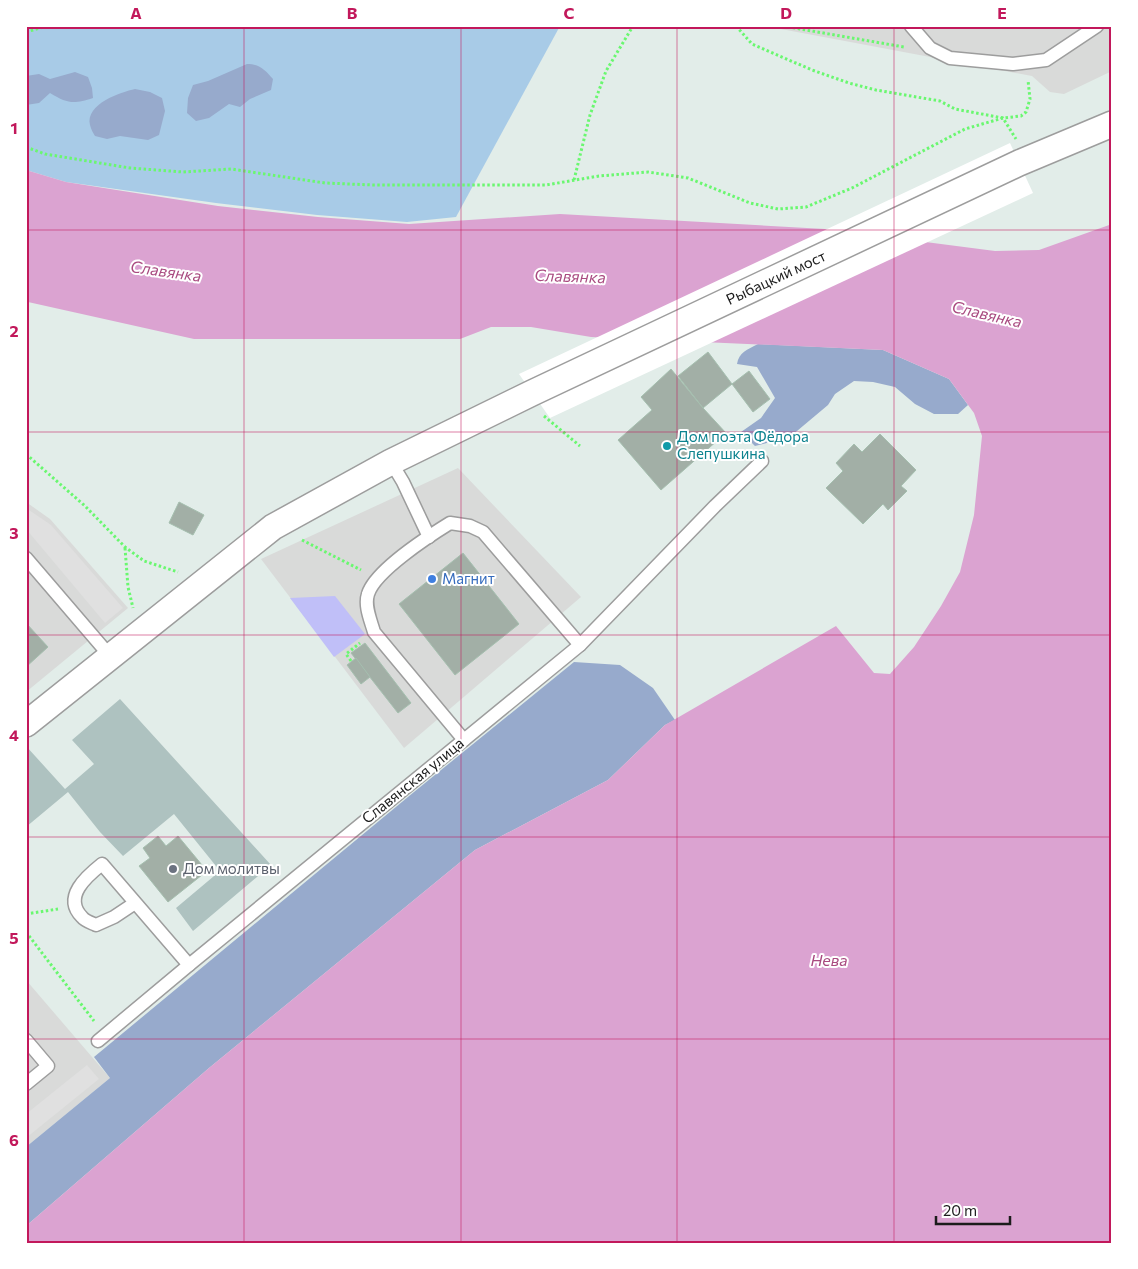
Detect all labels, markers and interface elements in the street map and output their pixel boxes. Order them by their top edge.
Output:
text: A [130,3,142,22]
text: B [347,3,358,22]
text: C [564,3,575,22]
text: D [780,3,792,22]
text: E [997,3,1007,22]
text: 1 [10,118,18,137]
street label: Рыбацкий мост [723,246,828,308]
water label: Славянка [129,256,203,285]
water label: Славянка [534,265,606,286]
water label: Славянка [950,296,1024,331]
text: 2 [9,321,19,340]
place label: Дом поэта Фёдора Слепушкина [677,427,809,462]
marker: Дом поэта Фёдора Слепушкина [661,440,673,452]
text: 3 [9,523,19,542]
place label: Магнит [442,569,495,587]
marker: Магнит [426,573,438,585]
text: 4 [9,725,19,744]
street label: Славянская улица [358,734,467,827]
place label: Дом молитвы [183,859,280,877]
marker: Дом молитвы [167,863,179,875]
text: 5 [9,928,19,947]
water label: Нева [810,950,848,969]
text: 6 [9,1130,19,1149]
scale bar [936,1194,1009,1226]
text: 20 m [943,1201,977,1219]

